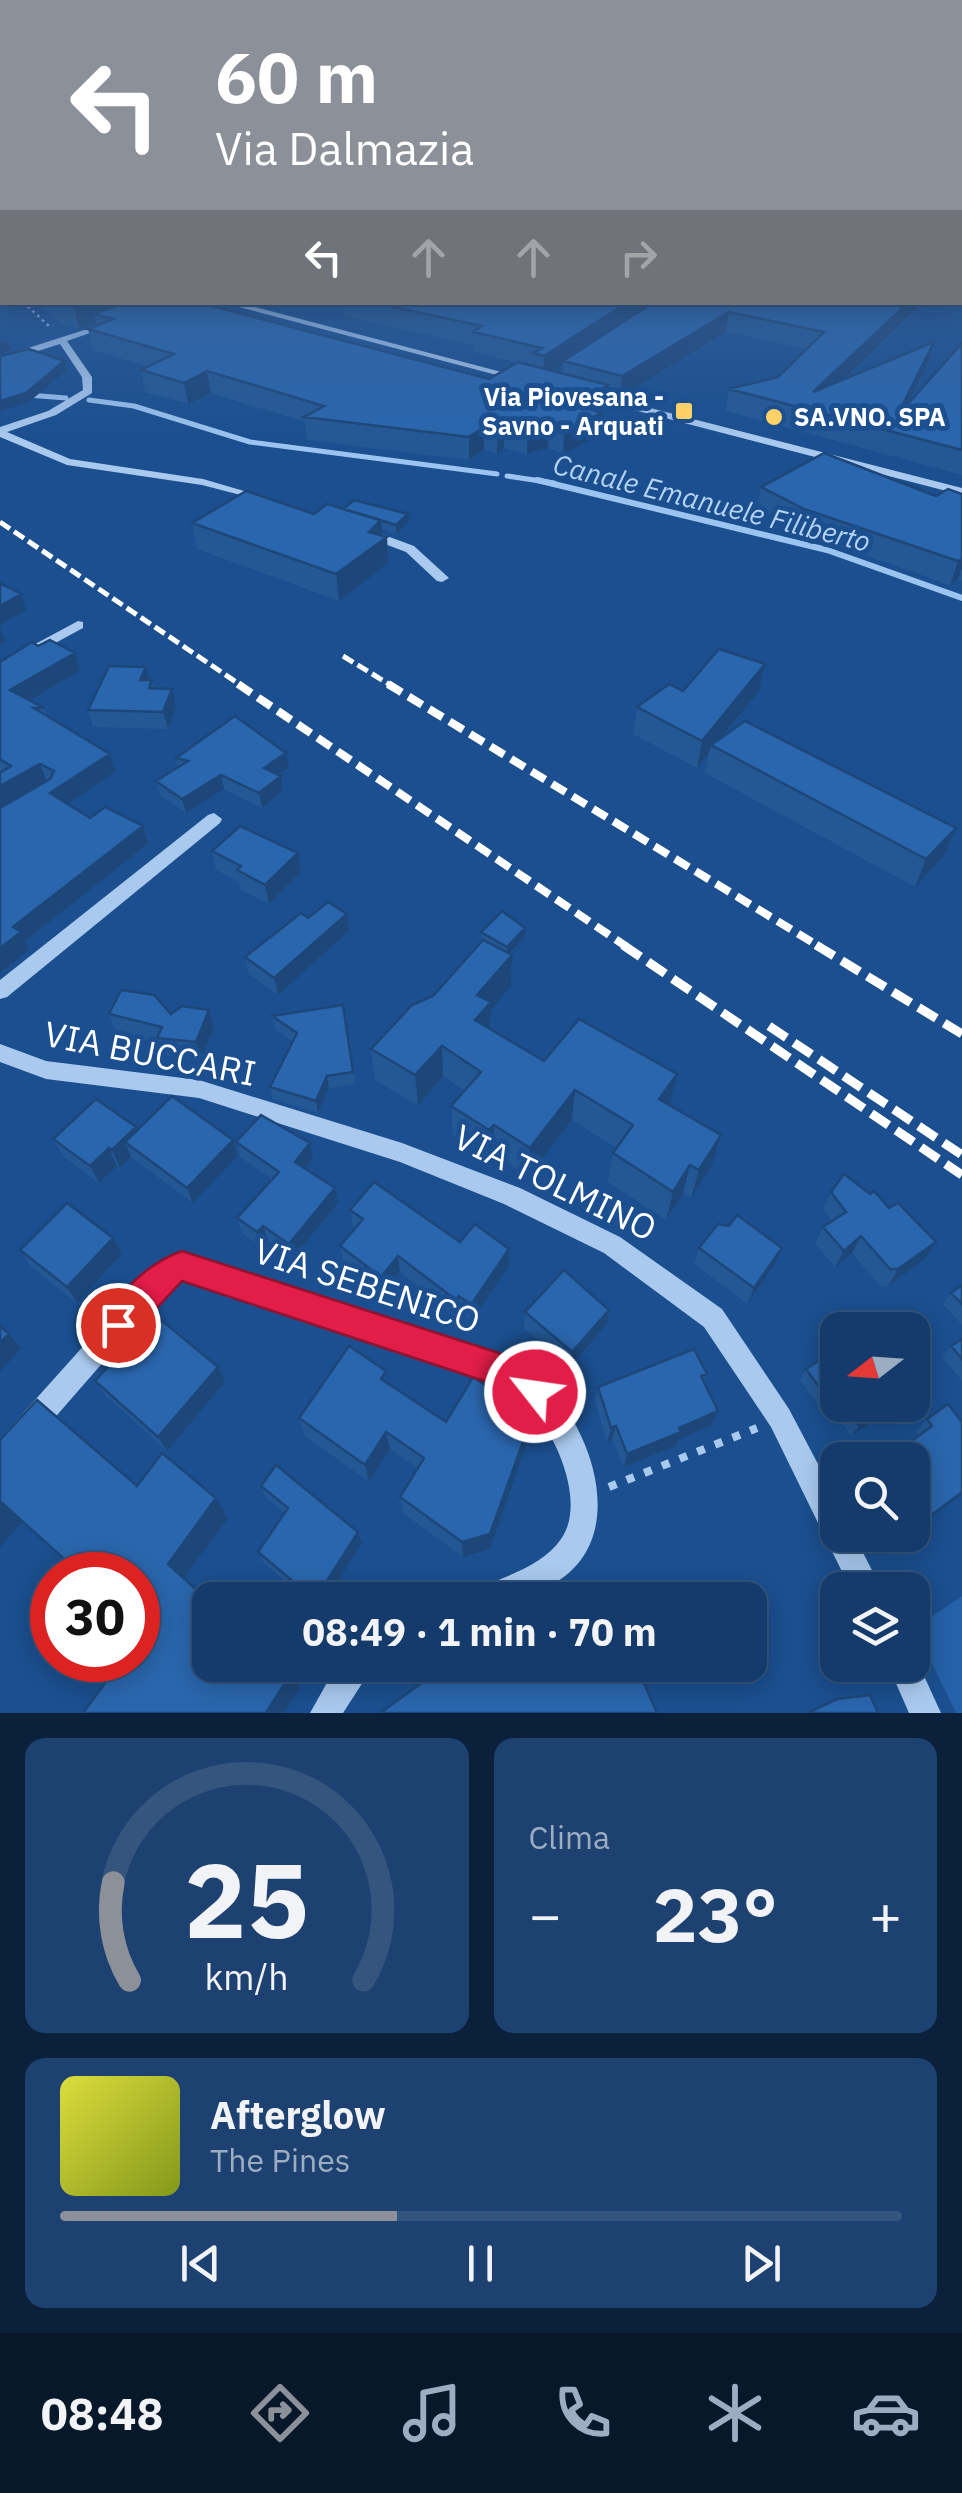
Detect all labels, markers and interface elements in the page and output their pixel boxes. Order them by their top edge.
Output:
text: 60 m [215,31,378,122]
icon: left [50,40,180,170]
text: Via Dalmazia [215,119,474,177]
icon: left [296,230,351,285]
icon: ahead [401,230,456,285]
icon: ahead [506,230,561,285]
icon: right [611,230,666,285]
place label: Via Piovesana - Savno - Arquati [482,380,664,442]
marker: Via Piovesana - Savno - Arquati [673,400,695,422]
place label: SA.VNO. SPA [794,400,946,433]
marker: SA.VNO. SPA [763,406,785,428]
water label: Canale Emanuele Filiberto [550,445,875,560]
street label: VIA BUCCARI [41,1010,260,1096]
street label: VIA TOLMINO [447,1113,664,1251]
street label: VIA SEBENICO [249,1227,486,1343]
pin [76,1283,161,1368]
icon: arrive [91,1298,146,1353]
north arrow [820,1312,930,1422]
map controls [820,1312,930,1682]
position arrow [483,1340,587,1444]
button: search [820,1442,930,1552]
speed limit sign: 30 [30,1552,160,1682]
button: layers [820,1572,930,1682]
text: 08:49 · 1 min · 70 m [302,1607,657,1656]
text: Clima [529,1816,610,1858]
text: 25 [184,1831,309,1967]
text: 23° [653,1865,778,1963]
text: − [529,1879,562,1950]
text: + [869,1879,902,1950]
text: km/h [205,1953,289,2000]
text: Afterglow [210,2090,386,2139]
text: The Pines [210,2139,350,2181]
icon: previous [173,2236,228,2291]
icon: pause [453,2236,508,2291]
icon: next [734,2236,789,2291]
icon: directions [245,2378,315,2448]
icon: music [397,2378,467,2448]
icon: phone [548,2378,618,2448]
icon: climate [700,2378,770,2448]
icon: car [851,2378,921,2448]
text: 08:48 [41,2384,164,2442]

